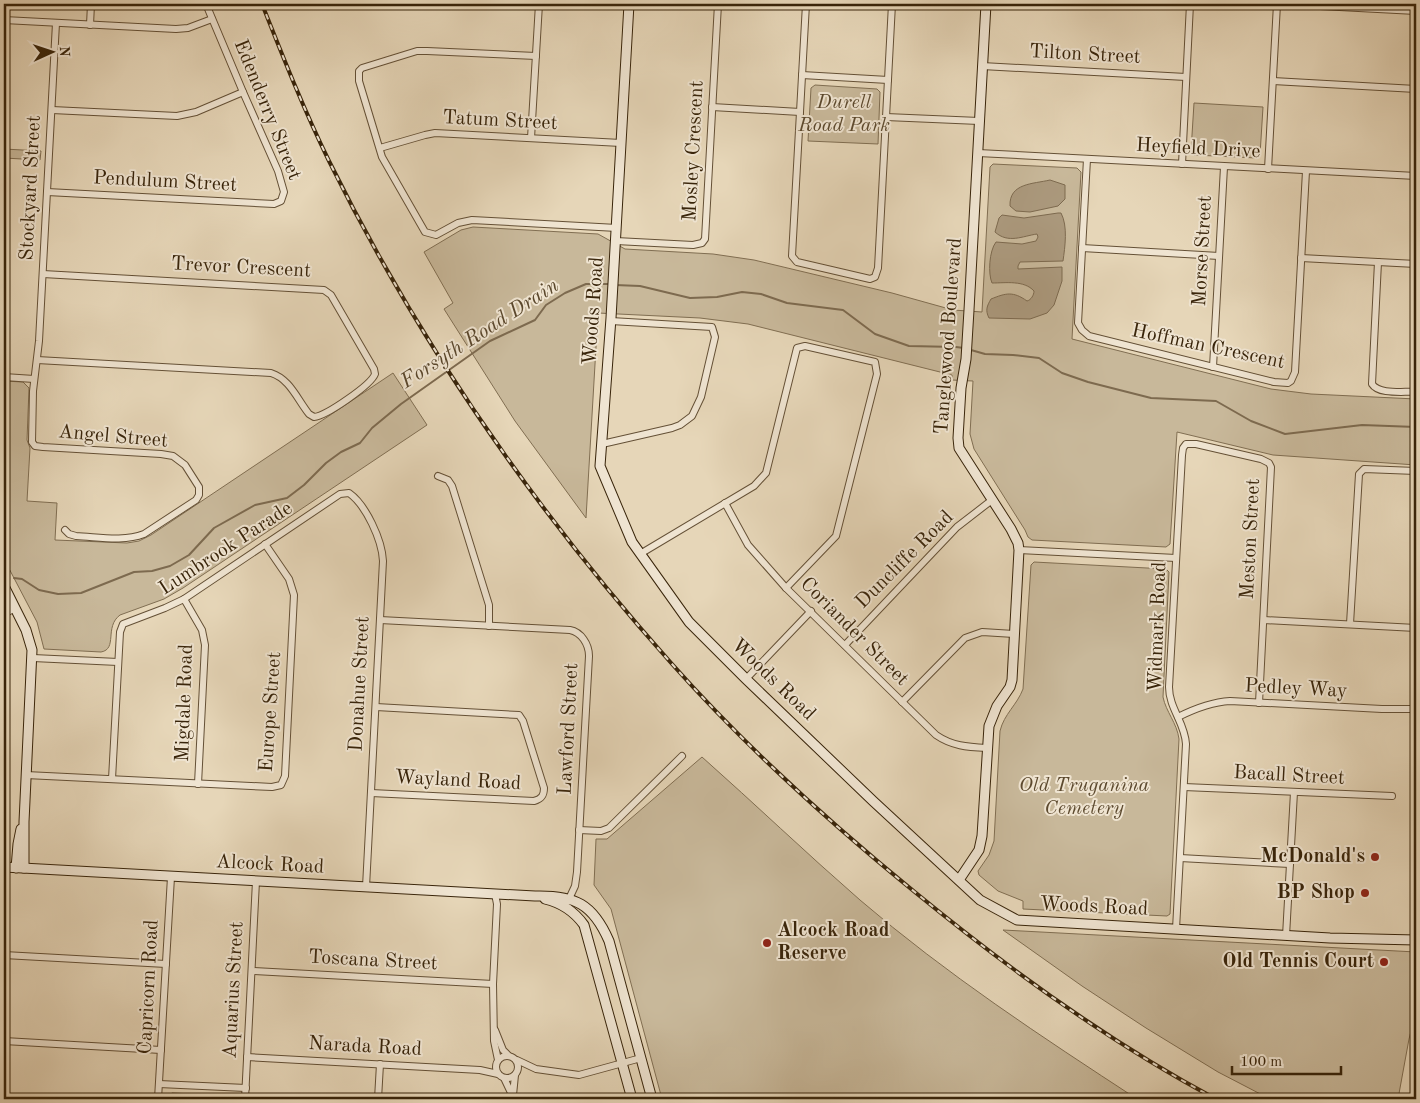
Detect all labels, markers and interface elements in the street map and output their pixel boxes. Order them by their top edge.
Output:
north arrow [28,28,78,78]
street label: Edenderry Street [230,37,304,183]
street label: Tilton Street [1029,42,1141,68]
text: N [57,46,71,57]
street label: Mosley Crescent [680,80,708,222]
park label: Durell Road Park [797,93,890,136]
street label: Tatum Street [442,108,558,134]
street label: Stockyard Street [17,115,45,261]
street label: Heyfield Drive [1135,136,1261,162]
street label: Pendulum Street [92,168,238,196]
street label: Morse Street [1190,195,1216,307]
street label: Tanglewood Boulevard [932,237,966,435]
street label: Trevor Crescent [170,254,312,282]
street label: Woods Road [580,256,608,366]
water label: Forsyth Road Drain [396,275,563,393]
street label: Hoffman Crescent [1130,321,1286,373]
street label: Angel Street [57,422,169,452]
street label: Meston Street [1238,478,1264,600]
street label: Lumbrook Parade [156,499,296,599]
street label: Duncliffe Road [852,507,958,613]
street label: Widmark Road [1146,561,1170,693]
street label: Coriander Street [796,574,912,690]
street label: Donahue Street [346,616,374,752]
street label: Woods Road [727,635,819,725]
street label: Migdale Road [173,644,197,762]
street label: Europe Street [257,651,285,773]
street label: Lawford Street [556,663,582,795]
street label: Pedley Way [1244,676,1348,702]
street label: Bacall Street [1233,763,1345,789]
street label: Wayland Road [394,768,522,794]
park label: Old Truganina Cemetery [1019,776,1150,819]
place label: McDonald's [1260,847,1365,867]
marker: McDonald's [1369,851,1381,863]
street label: Alcock Road [215,852,325,878]
place label: BP Shop [1277,883,1355,903]
marker: BP Shop [1359,887,1371,899]
street label: Woods Road [1039,894,1149,920]
street label: Capricorn Road [135,919,163,1055]
street label: Aquarius Street [220,921,248,1059]
place label: Alcock Road Reserve [777,921,890,964]
marker: Alcock Road Reserve [761,937,773,949]
street label: Toscana Street [308,948,438,974]
place label: Old Tennis Court [1222,952,1374,972]
marker: Old Tennis Court [1378,956,1390,968]
street label: Narada Road [308,1034,422,1060]
scale bar [1232,1043,1341,1075]
text: 100 m [1240,1055,1282,1070]

